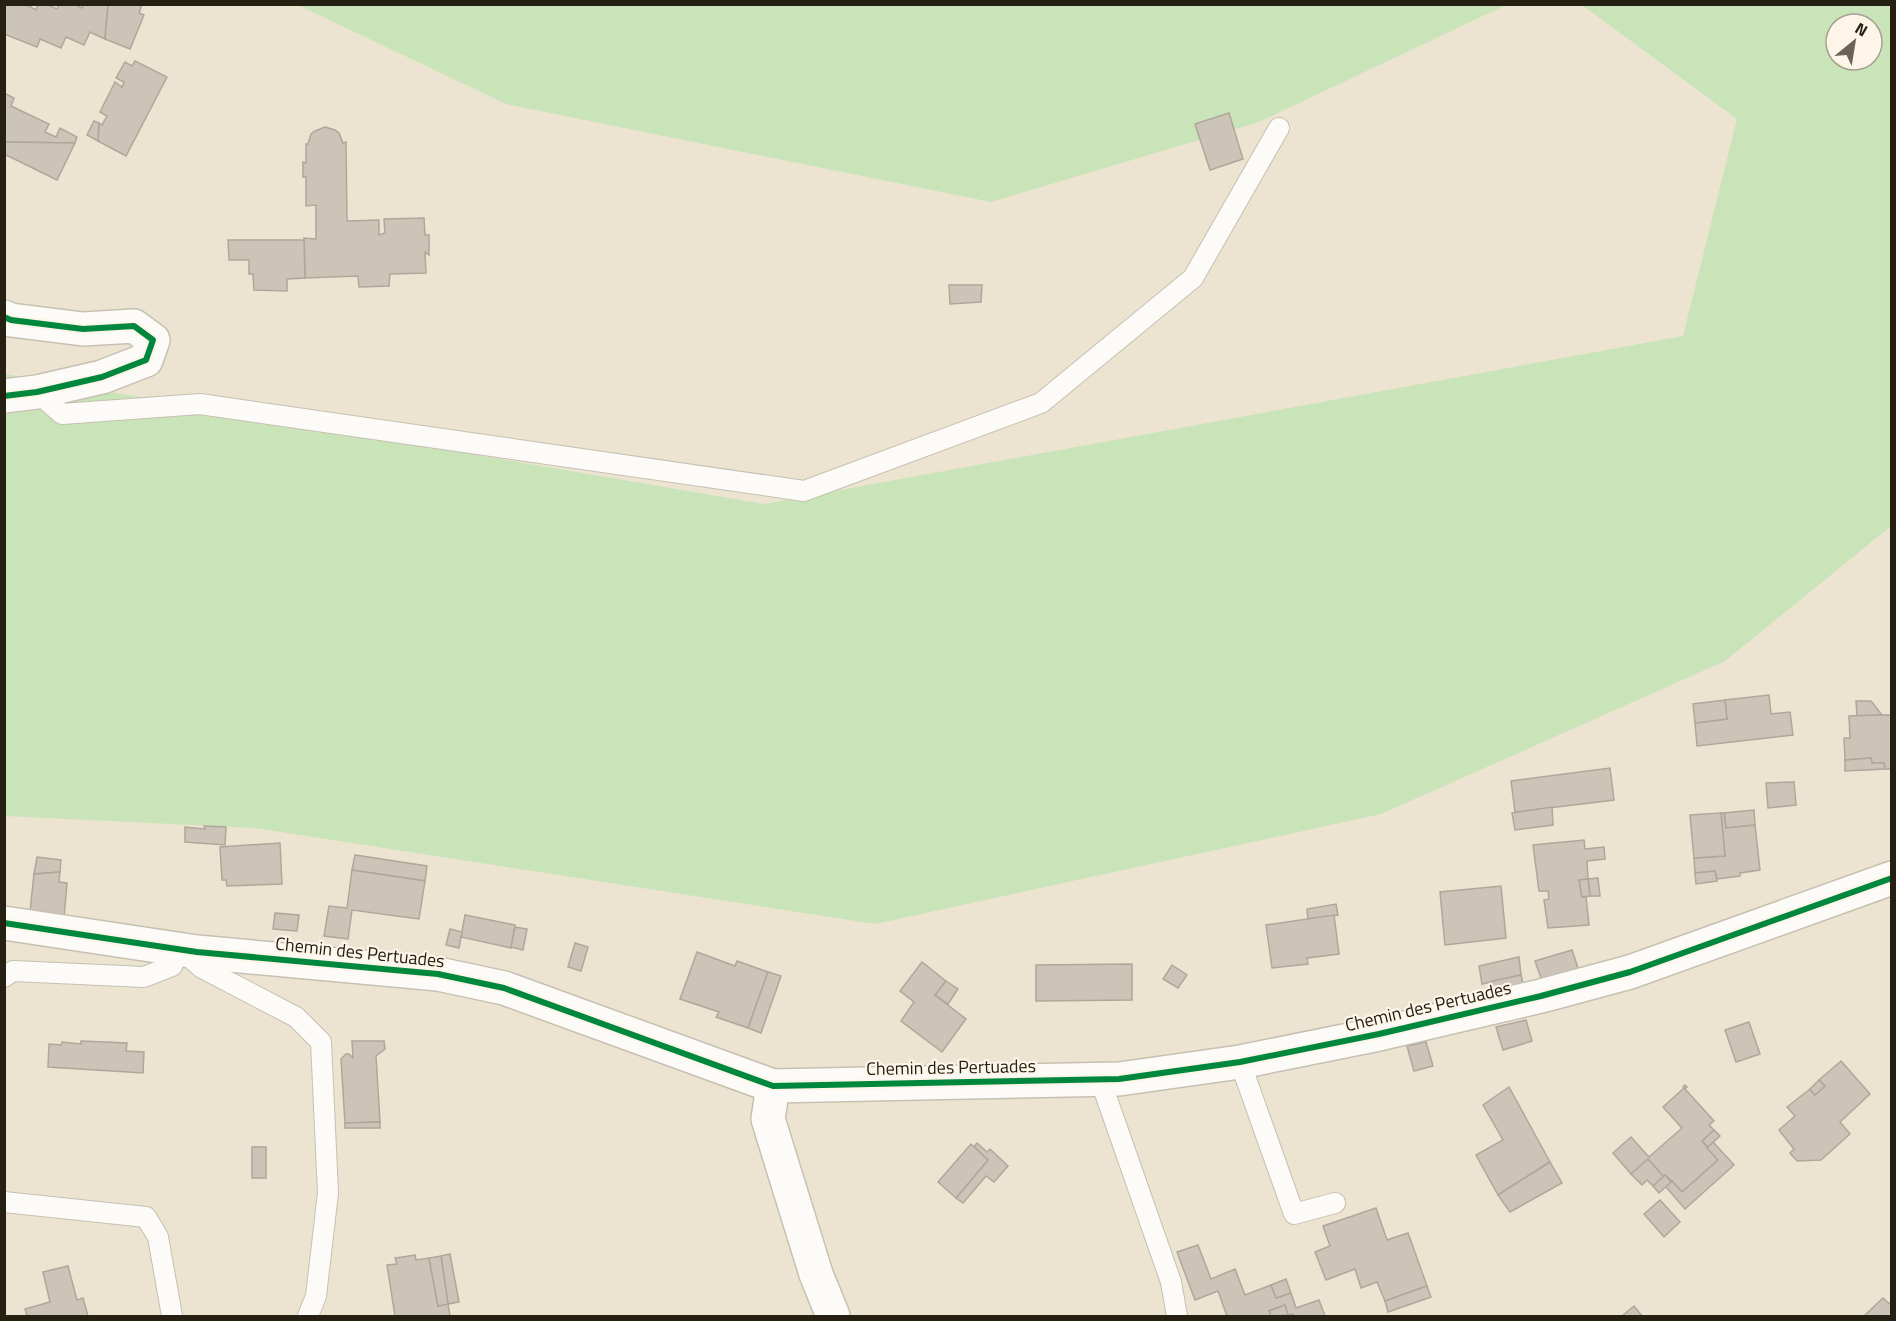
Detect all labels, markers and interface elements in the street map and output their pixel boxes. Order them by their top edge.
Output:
north arrow [1824,12,1884,72]
text: N [1851,16,1872,42]
street label: Chemin des Pertuades [274,930,446,974]
street label: Chemin des Pertuades [1342,974,1514,1038]
street label: Chemin des Pertuades [866,1052,1036,1082]

